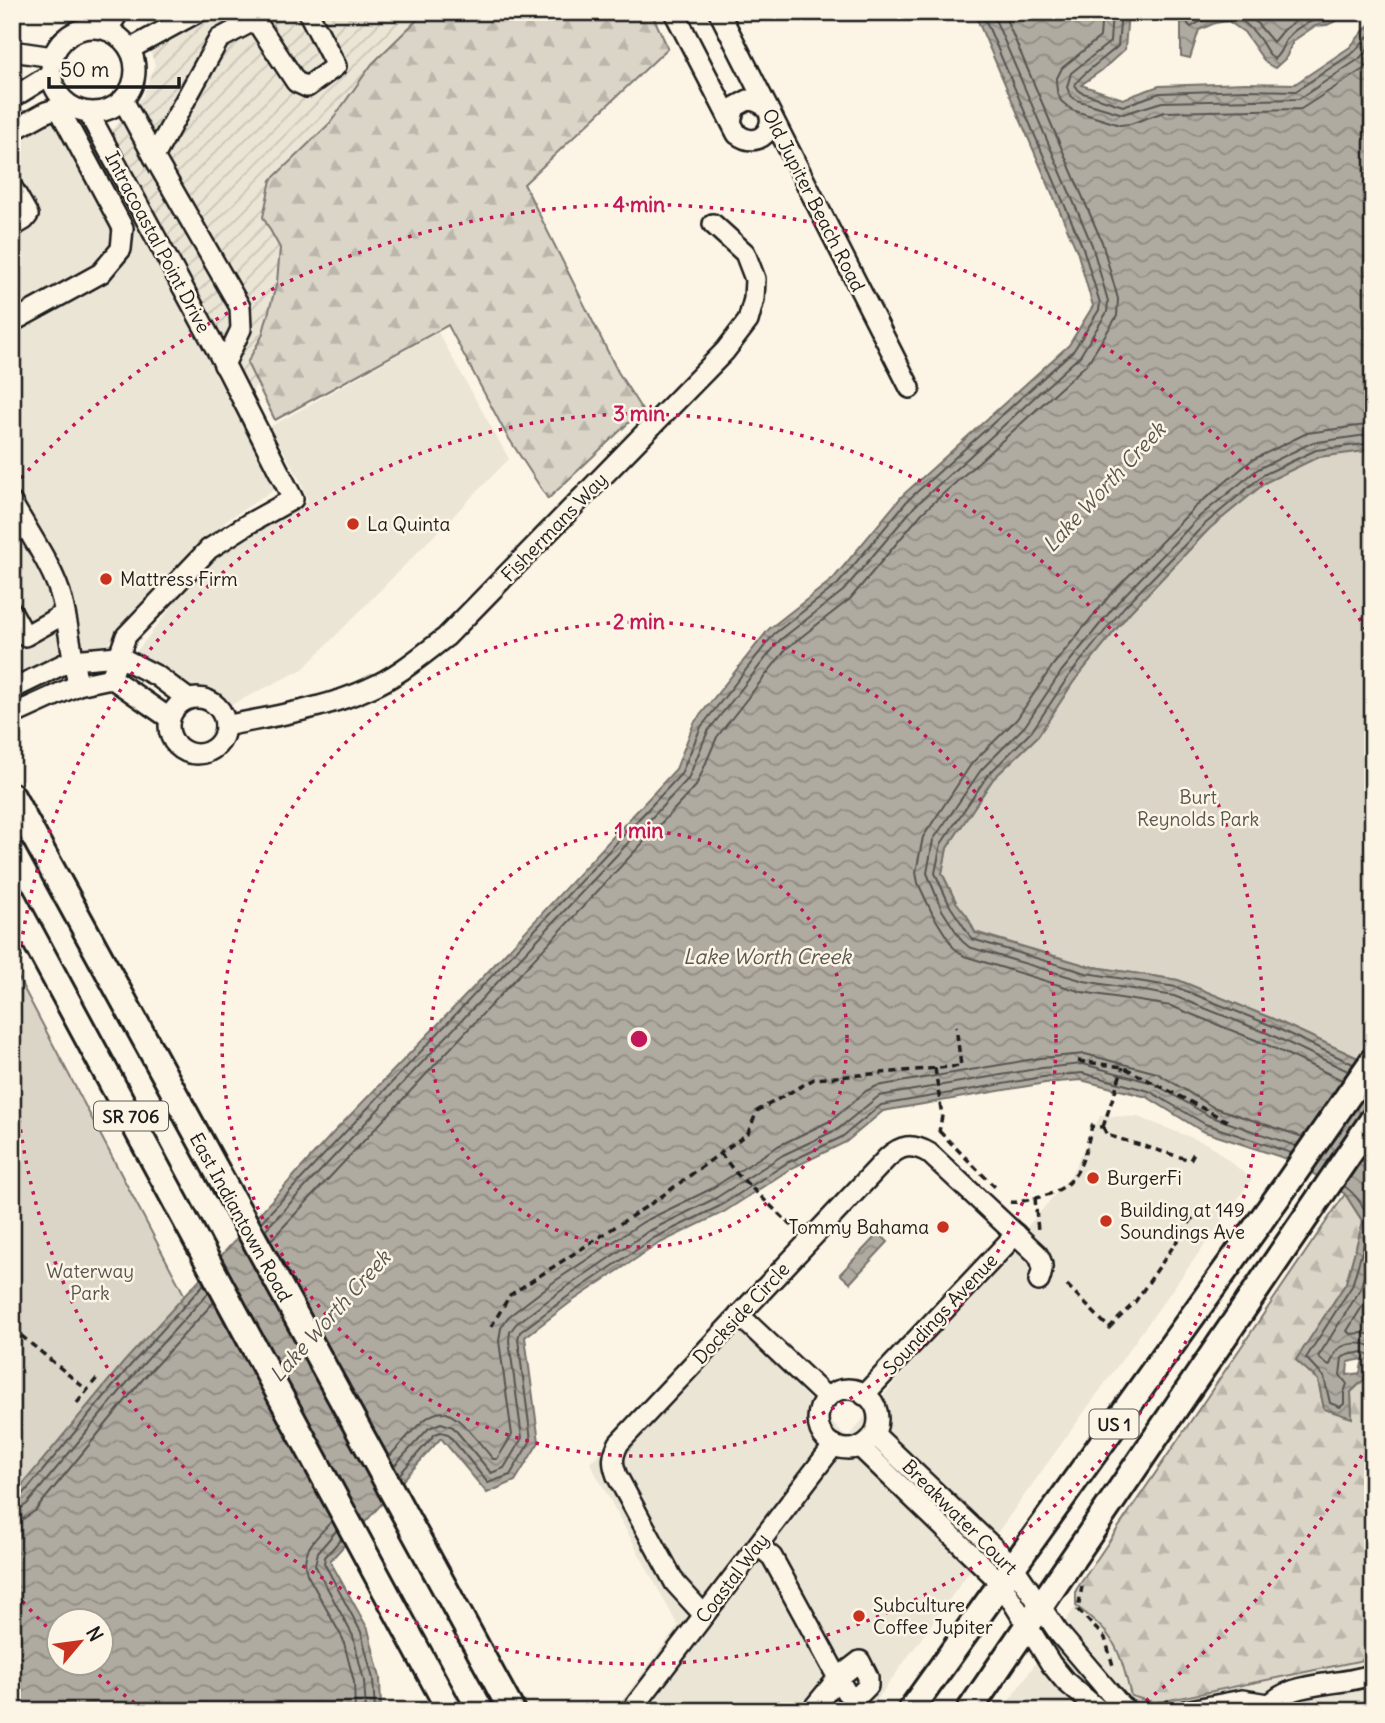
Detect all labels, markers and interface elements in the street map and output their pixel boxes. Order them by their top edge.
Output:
scale bar [49,46,178,90]
text: 50 m [60,56,109,83]
street label: Old Jupiter Beach Road [757,104,871,296]
street label: Intracoastal Point Drive [100,147,216,337]
text: 4 min [613,191,665,218]
text: 3 min [613,400,665,427]
water label: Lake Worth Creek [1037,415,1172,558]
street label: Fishermans Way [496,467,612,587]
place label: La Quinta [367,512,450,536]
marker: La Quinta [345,516,361,532]
place label: Mattress Firm [120,567,238,591]
marker: Mattress Firm [98,571,114,587]
text: 2 min [613,608,665,635]
park label: Burt Reynolds Park [1137,785,1259,831]
text: 1 min [615,817,663,844]
water label: Lake Worth Creek [683,943,852,970]
centre of rings [627,1027,651,1051]
road number: SR 706 [94,1101,168,1130]
street label: East Indiantown Road [185,1128,297,1306]
place label: BurgerFi [1107,1166,1182,1190]
marker: BurgerFi [1085,1170,1101,1186]
place label: Building at 149 Soundings Ave [1120,1198,1245,1244]
marker: Building at 149 Soundings Ave [1098,1213,1114,1229]
place label: Tommy Bahama [788,1215,929,1239]
marker: Tommy Bahama [935,1219,951,1235]
water label: Lake Worth Creek [264,1244,397,1387]
street label: Soundings Avenue [878,1248,1002,1380]
street label: Dockside Circle [688,1257,794,1369]
park label: Waterway Park [46,1259,134,1305]
road number: US 1 [1090,1409,1138,1438]
street label: Breakwater Court [897,1454,1023,1580]
street label: Coastal Way [690,1528,774,1628]
place label: Subculture Coffee Jupiter [873,1593,993,1639]
north arrow [46,1608,116,1678]
marker: Subculture Coffee Jupiter [851,1608,867,1624]
text: N [81,1622,109,1645]

